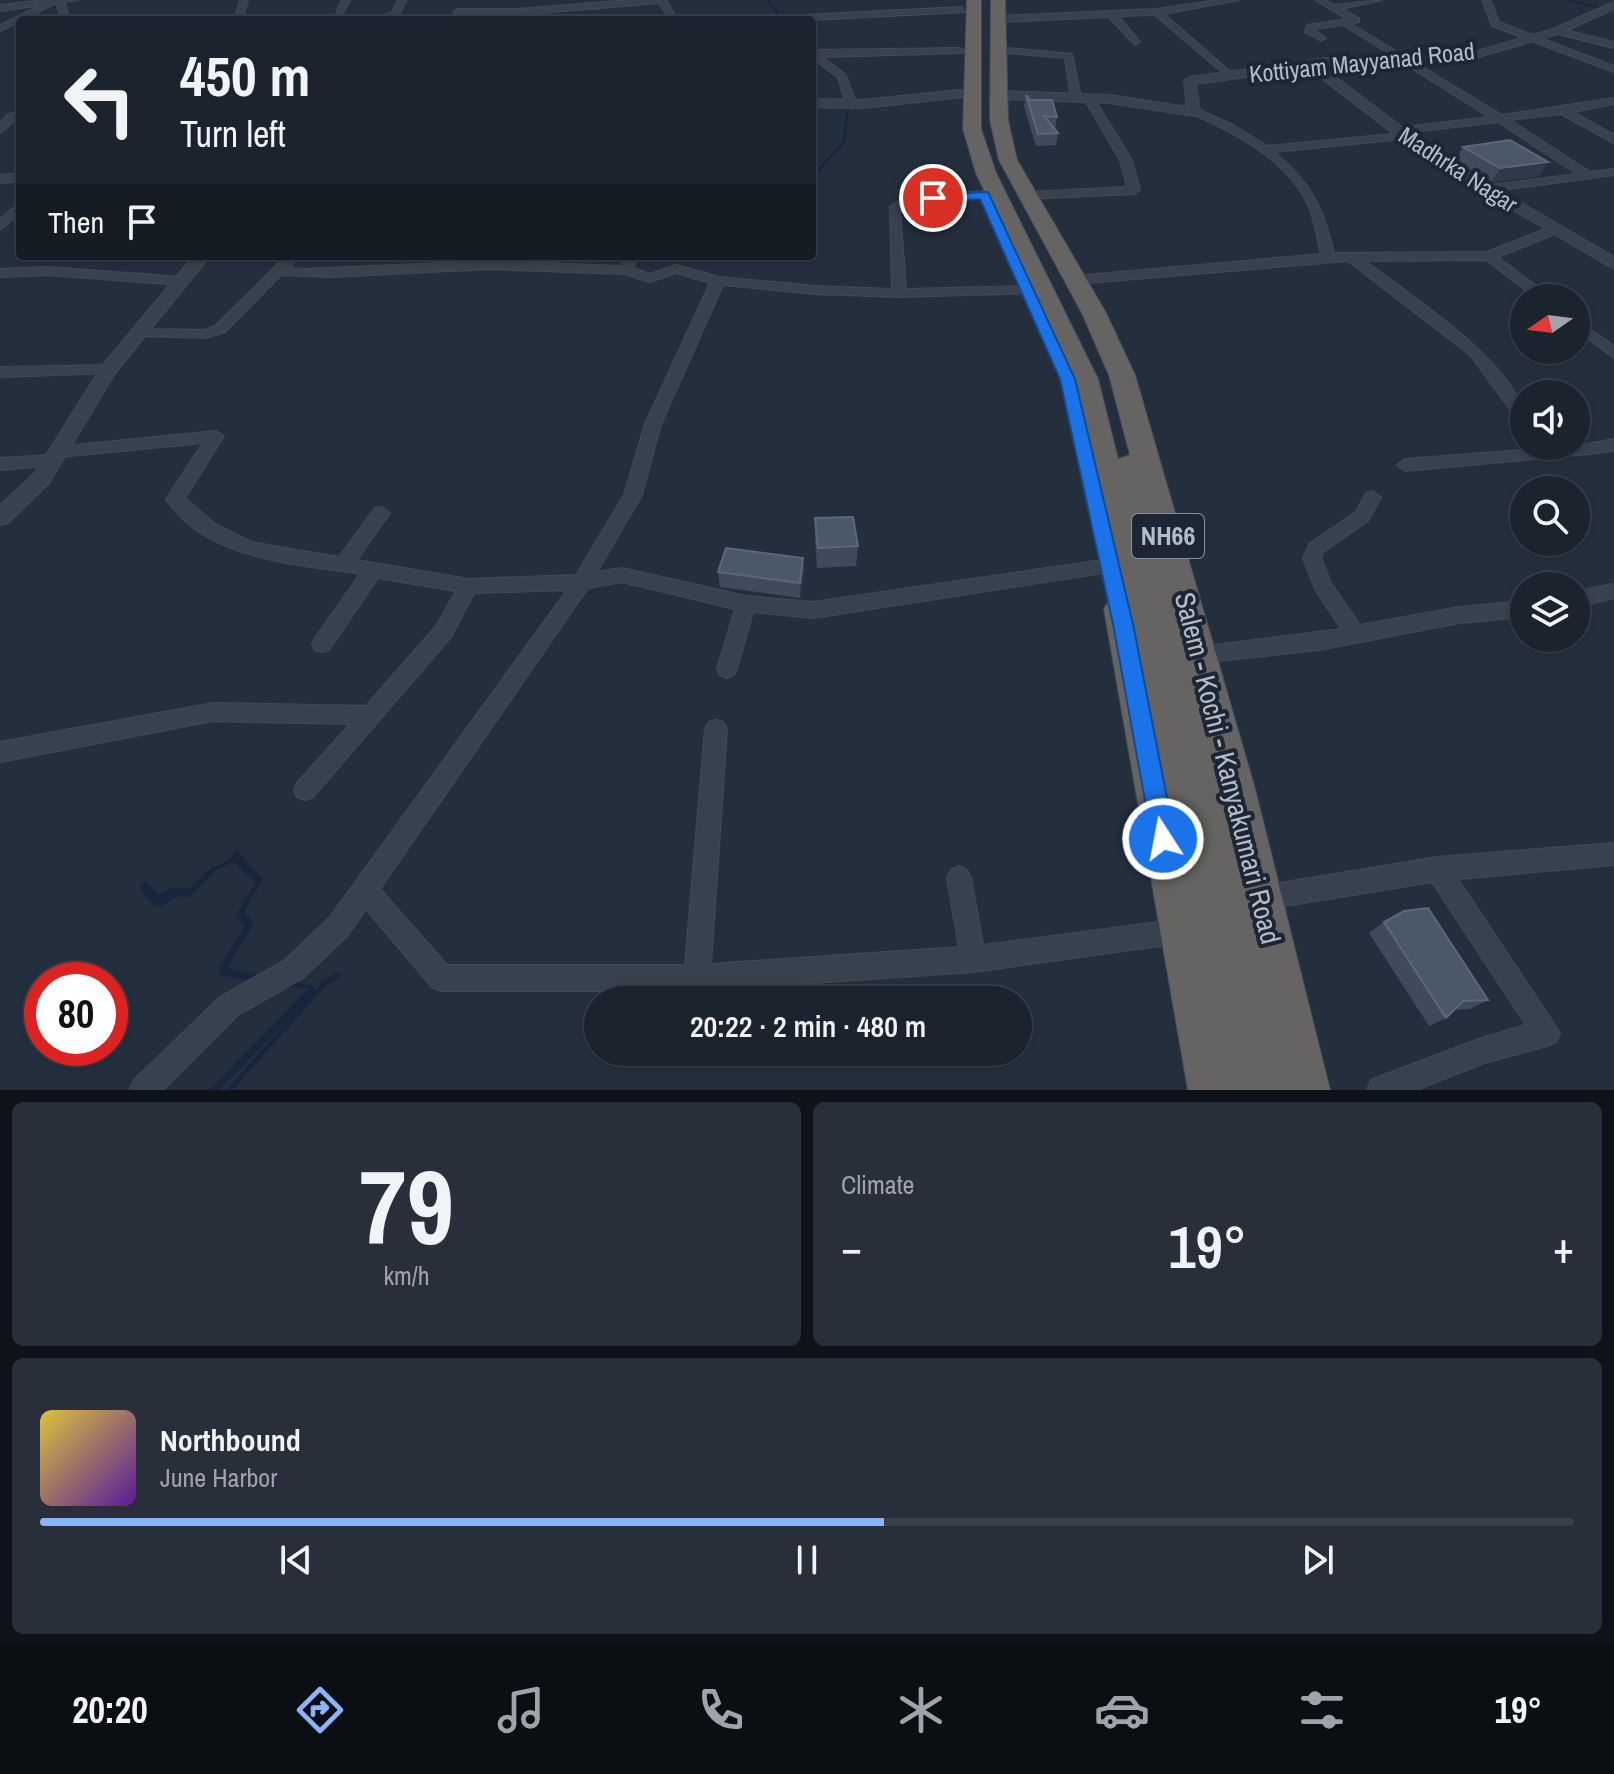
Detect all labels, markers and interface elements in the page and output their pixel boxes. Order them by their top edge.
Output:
street label: Kottiyam Mayyanad Road [1248,34,1476,90]
text: 450 m [180,38,310,113]
icon: left [48,48,152,152]
text: Turn left [180,110,286,158]
street label: Madhrka Nagar [1393,119,1525,220]
pin [899,164,967,232]
icon: arrive [911,176,955,220]
icon: arrive [120,200,164,244]
text: Then [48,202,104,242]
north arrow [1510,284,1590,364]
map controls [1510,284,1590,652]
button: sound [1510,380,1590,460]
button: search [1510,476,1590,556]
road number: NH66 [1132,514,1204,558]
button: layers [1510,572,1590,652]
street label: Salem - Kochi - Kanyakumari Road [1166,588,1290,948]
position arrow [1121,797,1205,881]
speed limit sign: 80 [24,962,128,1066]
text: 20:22 · 2 min · 480 m [690,1006,926,1046]
text: 79 [359,1136,454,1276]
text: Climate [841,1167,914,1202]
text: 19° [1168,1206,1247,1287]
text: − [841,1217,862,1277]
text: + [1553,1217,1574,1277]
text: km/h [383,1258,430,1293]
text: Northbound [160,1420,301,1460]
text: June Harbor [160,1460,277,1495]
icon: previous [274,1538,318,1582]
icon: pause [785,1538,829,1582]
icon: next [1296,1538,1340,1582]
icon: directions [292,1682,348,1738]
icon: music [493,1682,549,1738]
icon: phone [693,1682,749,1738]
icon: climate [893,1682,949,1738]
icon: car [1094,1682,1150,1738]
icon: filters [1294,1682,1350,1738]
text: 20:20 [72,1686,148,1734]
text: 19° [1495,1686,1542,1734]

